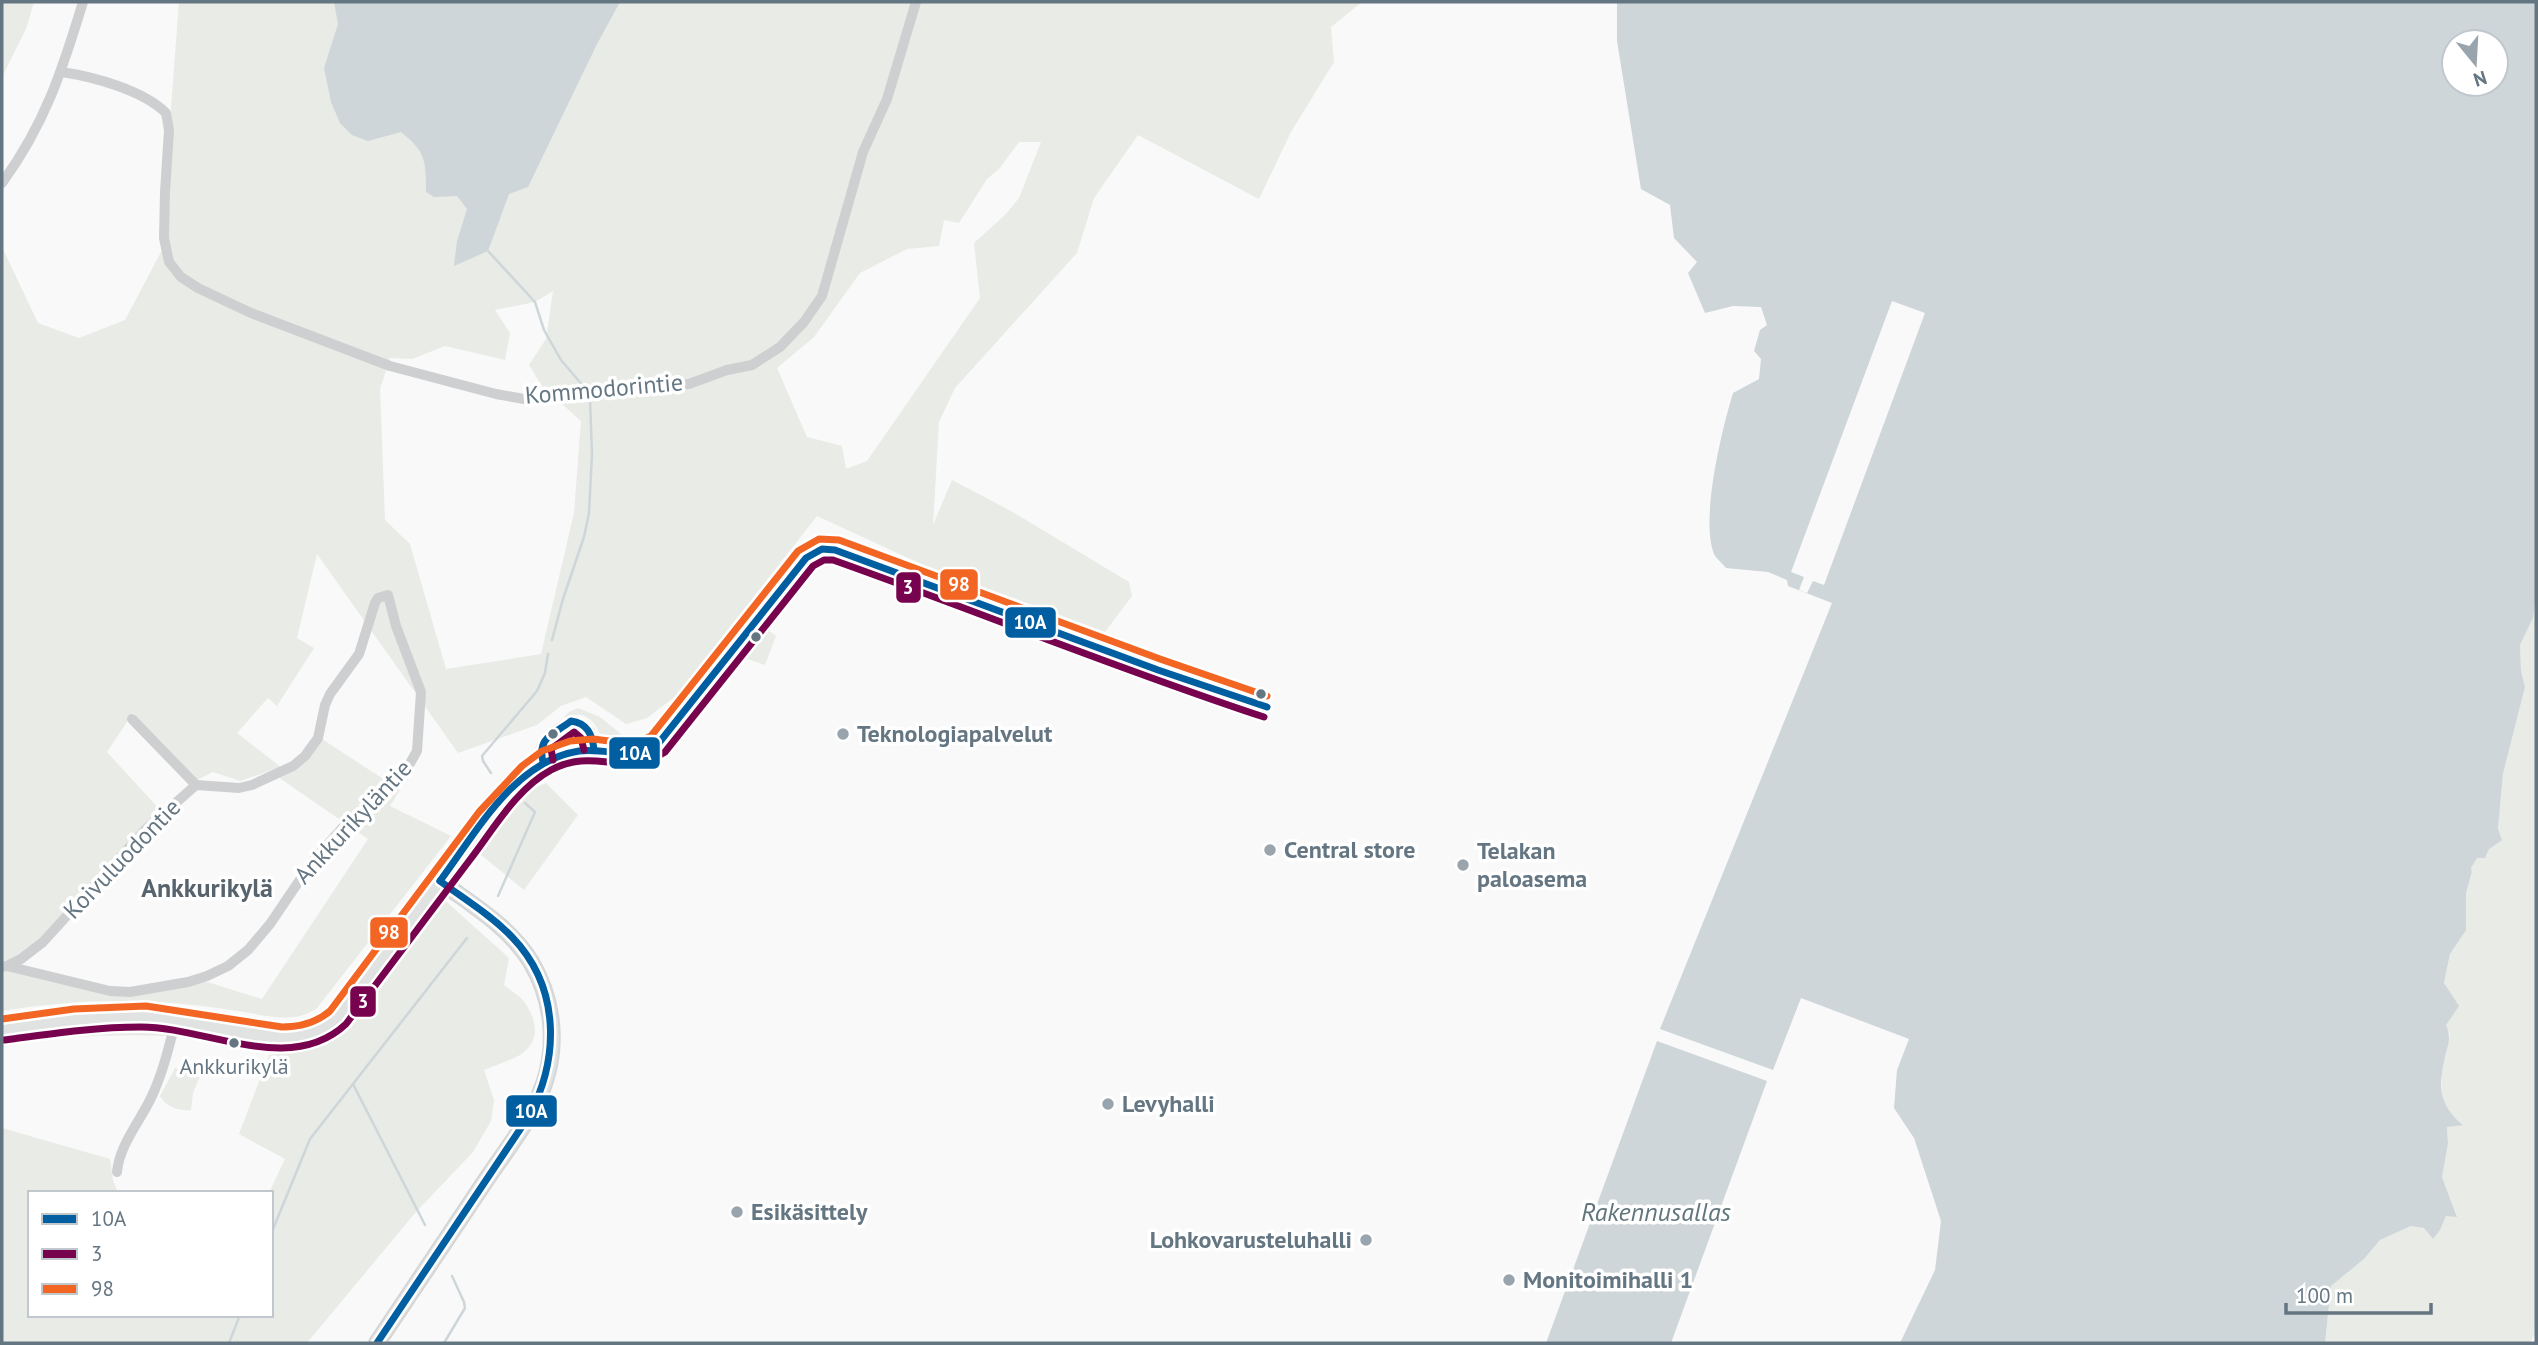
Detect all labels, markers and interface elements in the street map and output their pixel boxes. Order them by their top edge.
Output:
north arrow [2440,28,2510,98]
text: N [2471,66,2490,93]
street label: Kommodorintie [524,366,684,411]
line badge: 98 [939,568,979,601]
line badge: 3 [895,571,922,604]
text: 98 [948,572,970,596]
text: 3 [903,575,913,599]
line badge: 10A [1004,606,1057,639]
text: 10A [1013,610,1047,634]
unlabelled marker [749,630,763,644]
unlabelled marker [1254,687,1268,701]
place label: Teknologiapalvelut [857,718,1053,749]
marker: Teknologiapalvelut [835,726,851,742]
unlabelled marker [546,727,560,741]
line badge: 10A [608,736,661,770]
text: 10A [618,741,652,765]
street label: Ankkurikyläntie [287,753,418,890]
street label: Koivuluodontie [56,792,187,925]
place label: Central store [1284,834,1416,865]
place label: Telakan paloasema [1477,835,1587,894]
marker: Central store [1262,842,1278,858]
marker: Telakan paloasema [1455,857,1471,873]
district label: Ankkurikylä [141,871,273,904]
line badge: 98 [369,916,409,949]
text: 98 [378,920,400,944]
line badge: 3 [349,985,377,1018]
text: 3 [358,989,368,1013]
marker: Ankkurikylä [227,1036,241,1050]
place label: Ankkurikylä [179,1052,289,1080]
place label: Levyhalli [1122,1088,1215,1119]
line badge: 10A [505,1094,558,1128]
marker: Levyhalli [1100,1096,1116,1112]
text: 10A [514,1099,548,1123]
legend [28,1191,273,1317]
water label: Rakennusallas [1581,1195,1732,1228]
place label: Esikäsittely [751,1196,868,1227]
marker: Esikäsittely [729,1204,745,1220]
text: 10A [91,1205,127,1232]
place label: Lohkovarusteluhalli [1150,1224,1352,1255]
marker: Lohkovarusteluhalli [1358,1232,1374,1248]
text: 3 [91,1240,102,1267]
place label: Monitoimihalli 1 [1523,1264,1693,1295]
marker: Monitoimihalli 1 [1501,1272,1517,1288]
scale bar [2286,1272,2431,1316]
text: 98 [91,1275,114,1302]
text: 100 m [2296,1282,2353,1309]

